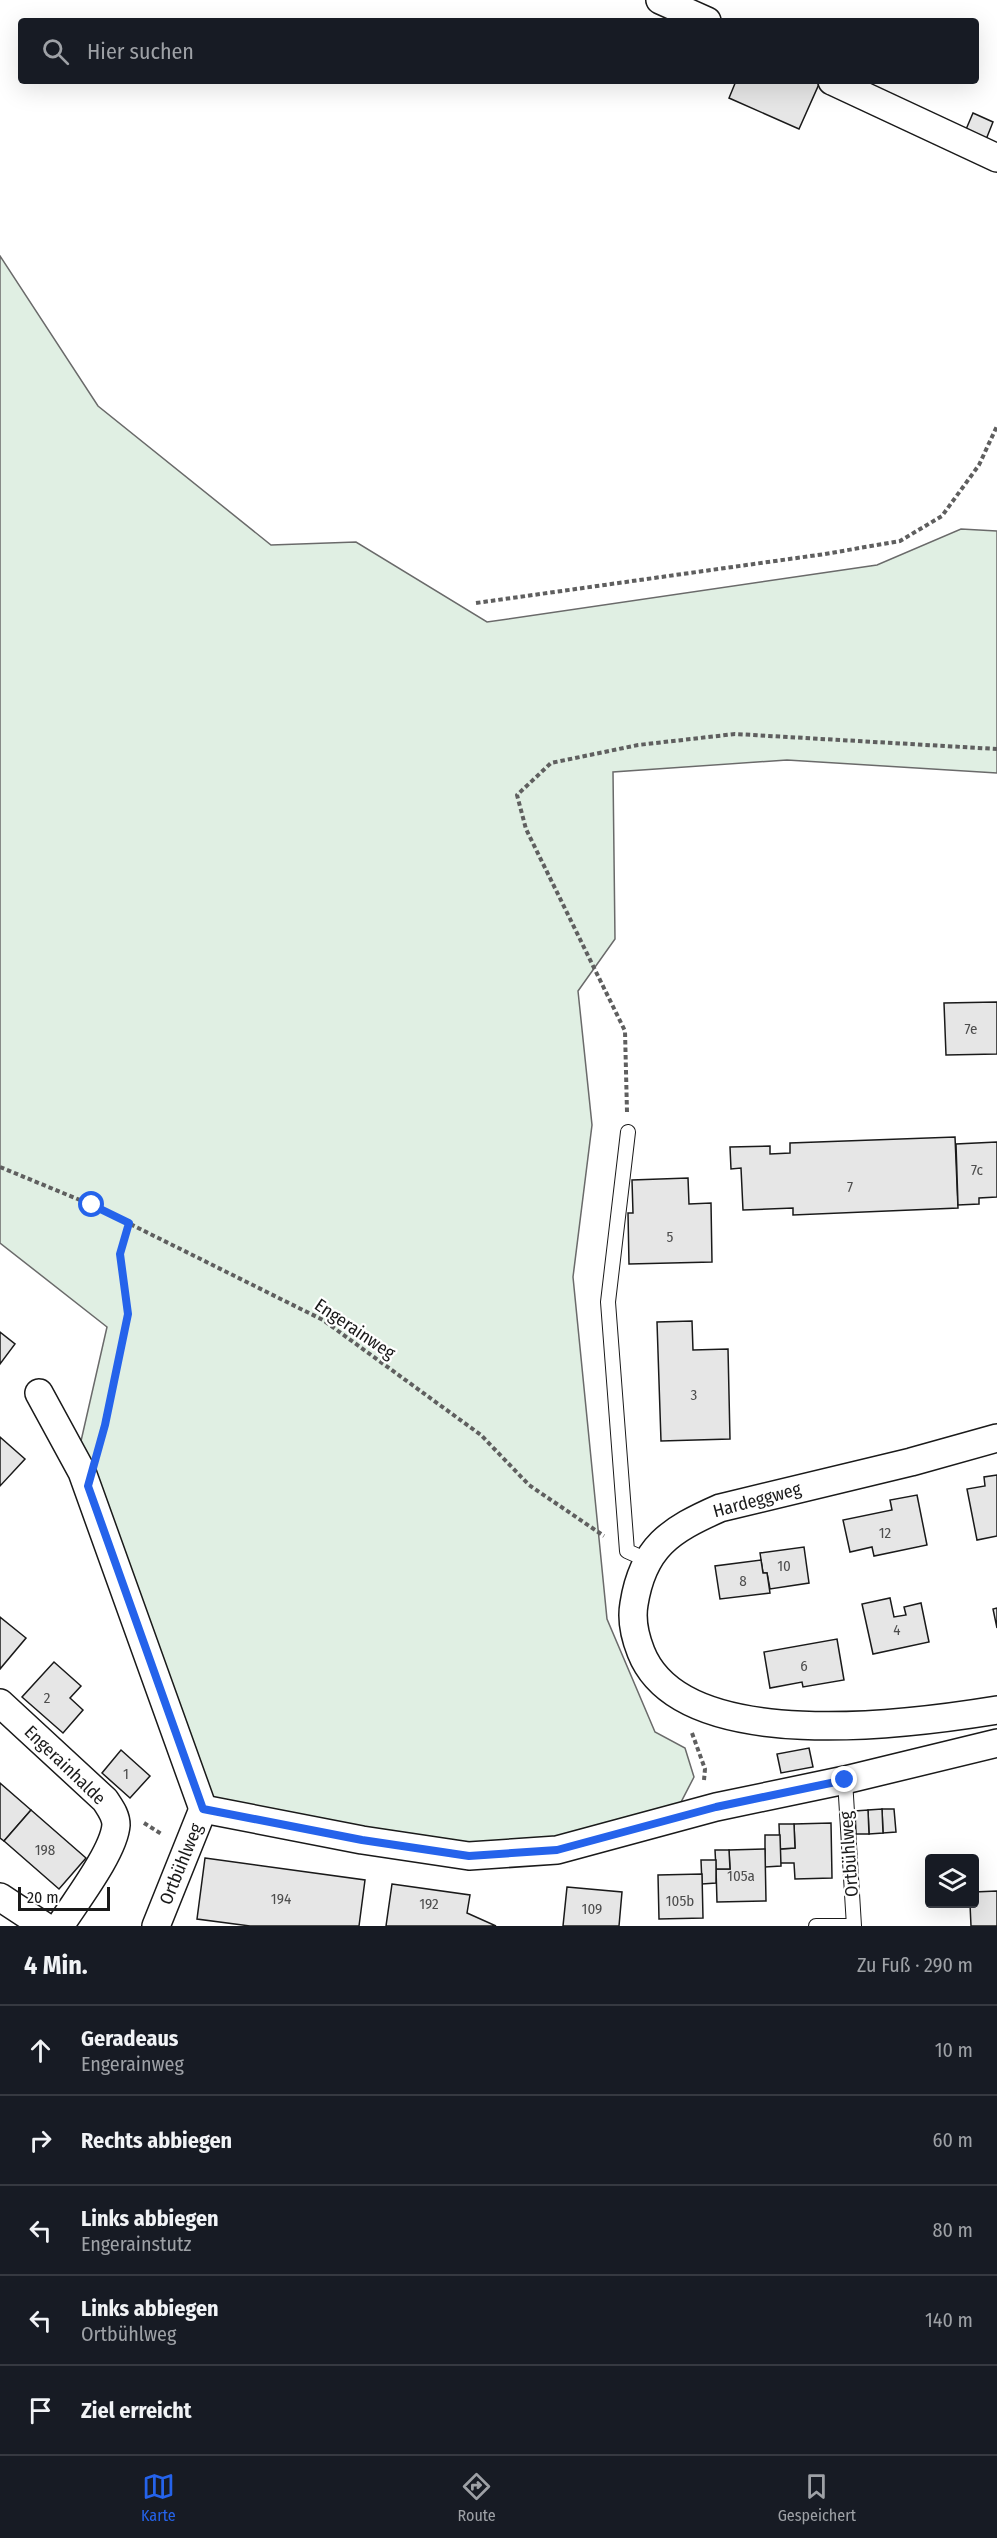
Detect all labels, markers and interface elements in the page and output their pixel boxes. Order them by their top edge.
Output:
search box [18,18,979,84]
icon: search [39,35,72,68]
text: Hier suchen [87,38,194,65]
house number: 7e [964,1020,978,1038]
house number: 7c [971,1161,984,1179]
house number: 7 [847,1178,853,1196]
route start [78,1191,104,1217]
house number: 5 [667,1228,674,1246]
street label: Engerainweg [310,1294,400,1364]
house number: 3 [691,1386,698,1404]
street label: Hardeggweg [711,1478,804,1522]
house number: 12 [879,1524,892,1542]
house number: 10 [777,1557,791,1575]
house number: 8 [739,1572,747,1590]
house number: 4 [893,1621,901,1639]
house number: 6 [800,1657,808,1675]
house number: 2 [44,1689,51,1707]
street label: Engerainhalde [20,1721,110,1809]
house number: 1 [123,1765,129,1783]
route end [831,1766,857,1792]
street label: Ortbühlweg [835,1810,863,1898]
street label: Ortbühlweg [155,1820,207,1908]
house number: 198 [35,1841,55,1859]
map controls [925,1854,979,1908]
button: layers [925,1854,979,1908]
house number: 105a [727,1867,755,1885]
scale bar [18,1884,110,1912]
text: 20 m [27,1888,58,1907]
house number: 194 [271,1890,291,1908]
house number: 105b [666,1892,694,1910]
house number: 192 [419,1895,439,1913]
house number: 109 [582,1900,602,1918]
text: 4 Min. [24,1950,88,1981]
text: Zu Fuß · 290 m [857,1953,973,1977]
text: Geradeaus [81,2025,178,2052]
icon: ahead [24,2034,57,2067]
text: 10 m [935,2038,973,2062]
text: Engerainweg [81,2052,184,2076]
icon: right [24,2124,57,2157]
text: Rechts abbiegen [81,2127,232,2154]
text: 60 m [933,2128,973,2152]
text: Links abbiegen [81,2205,219,2232]
icon: left [24,2214,57,2247]
text: 80 m [933,2218,973,2242]
text: Engerainstutz [81,2232,191,2256]
text: Links abbiegen [81,2295,219,2322]
icon: left [24,2304,57,2337]
text: 140 m [925,2308,973,2332]
text: Ortbühlweg [81,2322,176,2346]
icon: arrive [24,2394,57,2427]
text: Ziel erreicht [81,2397,192,2424]
tab: Karte [141,2470,176,2525]
tab: Route [458,2470,496,2525]
tab: Gespeichert [778,2470,856,2525]

